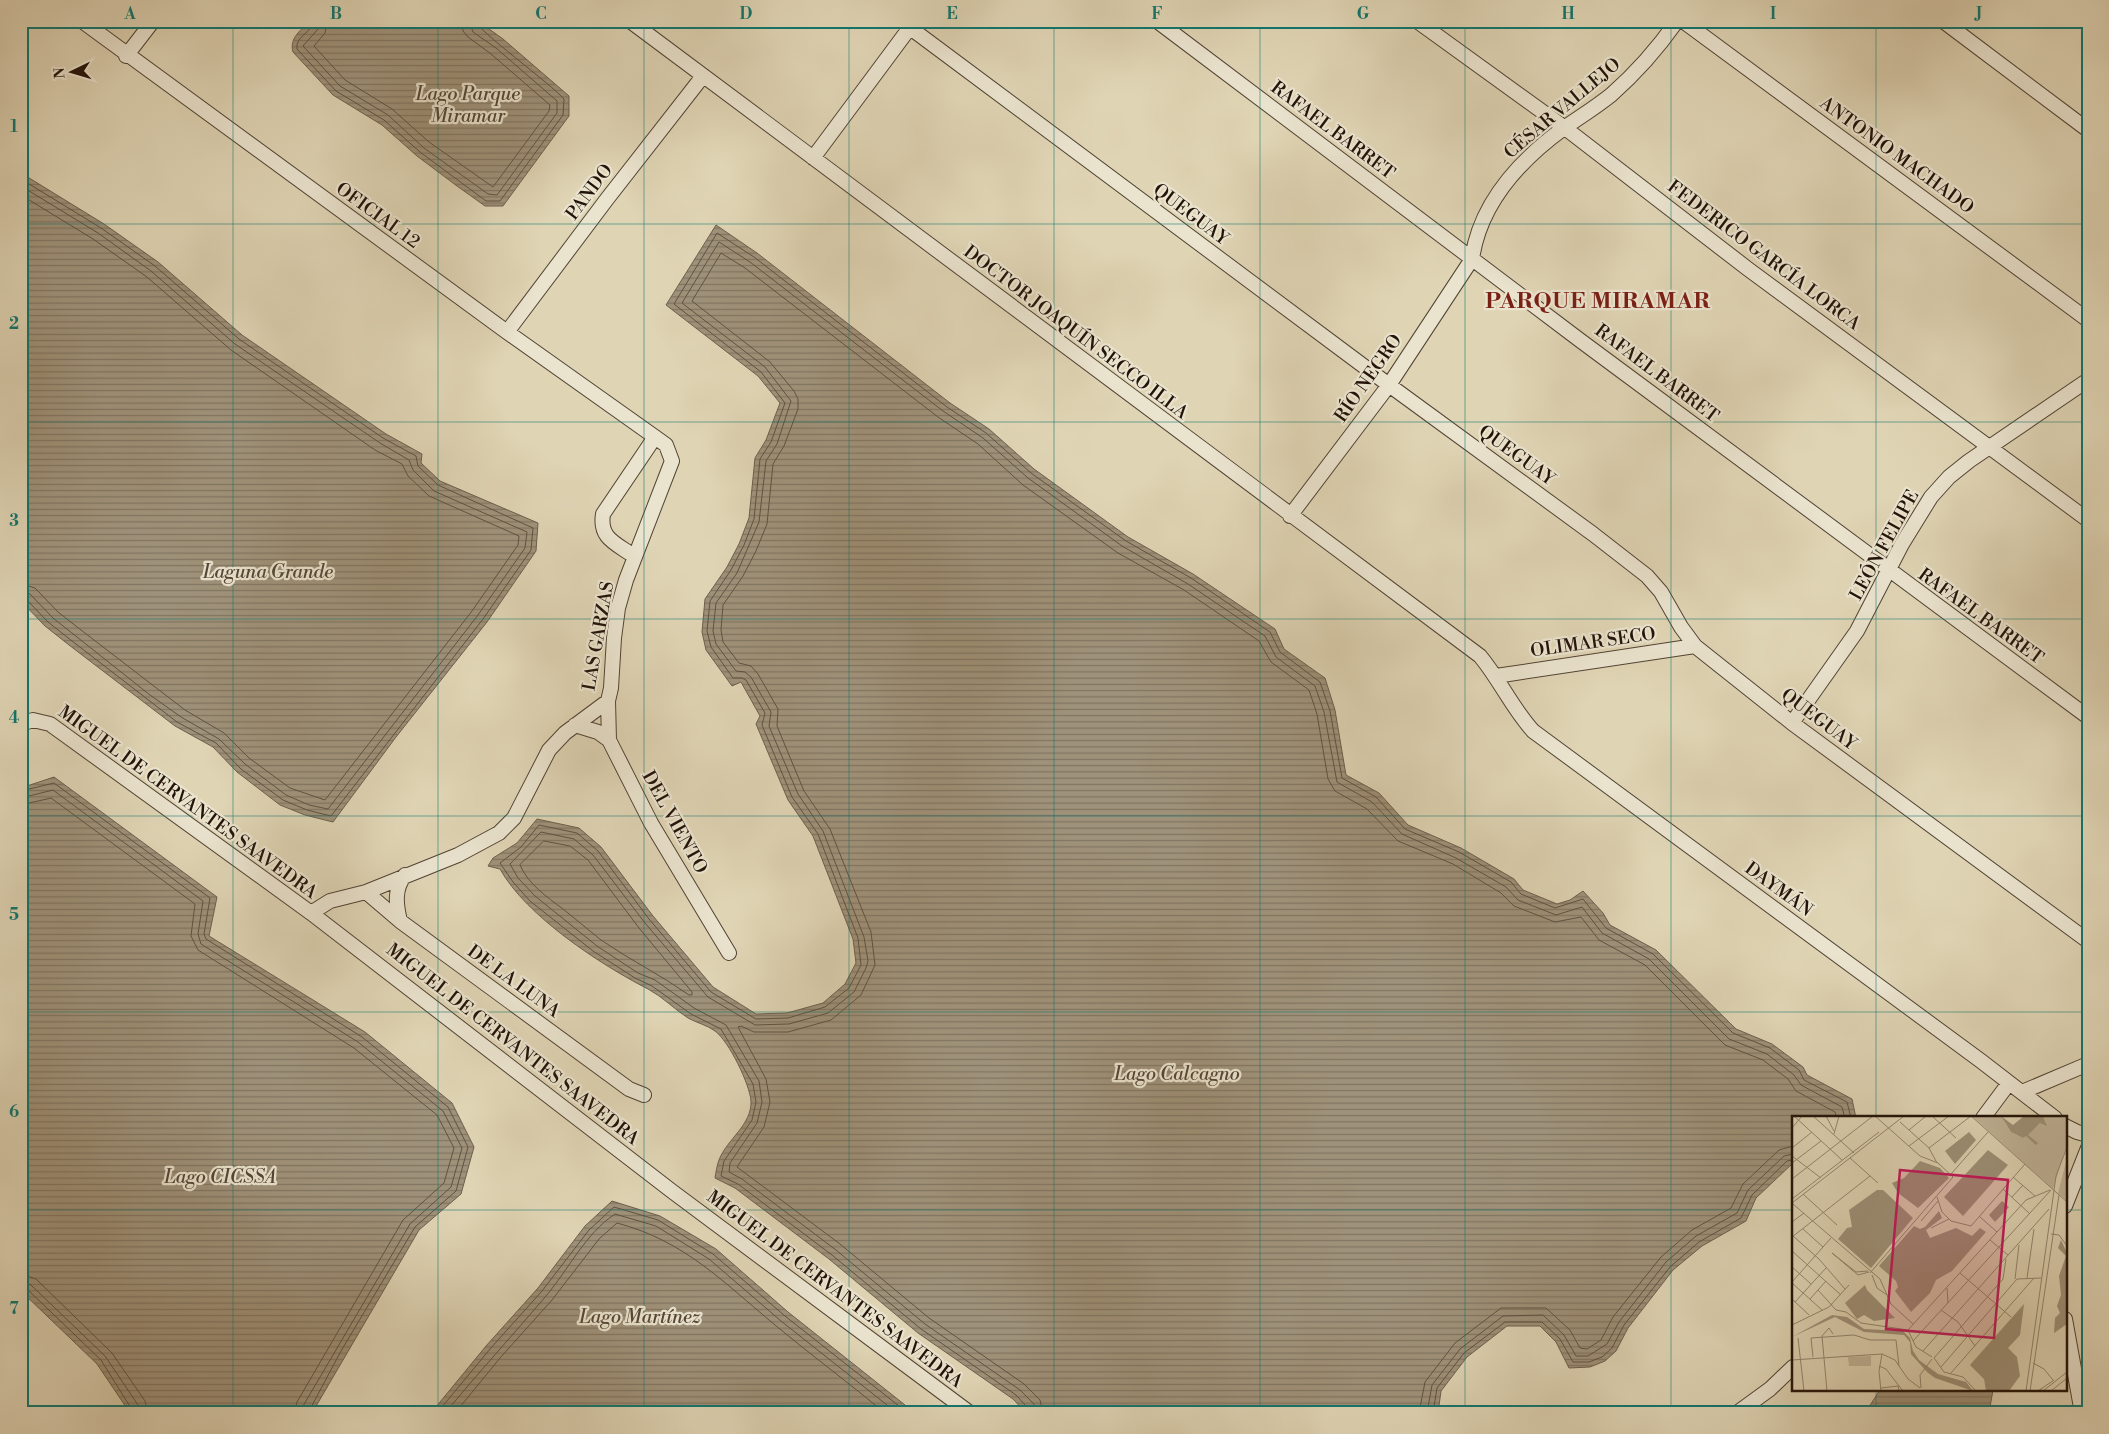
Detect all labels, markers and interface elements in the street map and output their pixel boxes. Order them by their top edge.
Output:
text: A [123,4,136,24]
text: B [330,4,342,24]
text: C [535,4,547,24]
text: D [740,4,753,24]
text: E [946,4,958,24]
text: F [1151,4,1163,24]
text: G [1357,4,1370,24]
text: H [1561,4,1575,24]
text: I [1770,4,1776,24]
text: J [1974,4,1982,24]
north arrow [48,48,98,98]
street label: CÉSAR VALLEJO [1499,53,1625,164]
text: N [51,67,69,79]
street label: RAFAEL BARRET [1266,76,1400,185]
water label: Lago Parque Miramar [415,82,520,128]
street label: ANTONIO MACHADO [1814,91,1978,219]
text: 1 [10,117,18,137]
street label: PANDO [561,160,618,225]
street label: FEDERICO GARCÍA LORCA [1663,175,1865,336]
street label: OFICIAL 12 [331,177,424,254]
street label: QUEGUAY [1148,178,1234,251]
street label: DOCTOR JOAQUÍN SECCO ILLA [959,240,1193,425]
district label: PARQUE MIRAMAR [1485,288,1711,315]
text: 2 [9,314,19,334]
street label: RAFAEL BARRET [1590,319,1724,428]
street label: RÍO NEGRO [1330,330,1407,427]
street label: QUEGUAY [1474,420,1560,492]
street label: LEÓN FELIPE [1845,486,1924,605]
text: 3 [9,511,19,531]
water label: Laguna Grande [202,560,333,584]
street label: RAFAEL BARRET [1913,563,2048,670]
street label: LAS GARZAS [578,580,619,693]
street label: OLIMAR SECO [1529,622,1657,663]
street label: QUEGUAY [1776,683,1862,756]
street label: MIGUEL DE CERVANTES SAAVEDRA [54,701,322,905]
text: 4 [9,708,20,728]
street label: DEL VIENTO [637,767,712,878]
street label: DAYMÁN [1740,857,1818,922]
text: 5 [9,905,19,925]
street label: MIGUEL DE CERVANTES SAAVEDRA [382,938,644,1151]
street label: DE LA LUNA [463,940,565,1023]
water label: Lago Calcagno [1113,1062,1240,1086]
text: 6 [9,1102,19,1122]
inset map [1792,1116,2066,1392]
water label: Lago CICSSA [163,1165,276,1189]
street label: MIGUEL DE CERVANTES SAAVEDRA [702,1185,968,1394]
text: 7 [9,1299,19,1319]
water label: Lago Martínez [578,1305,701,1329]

